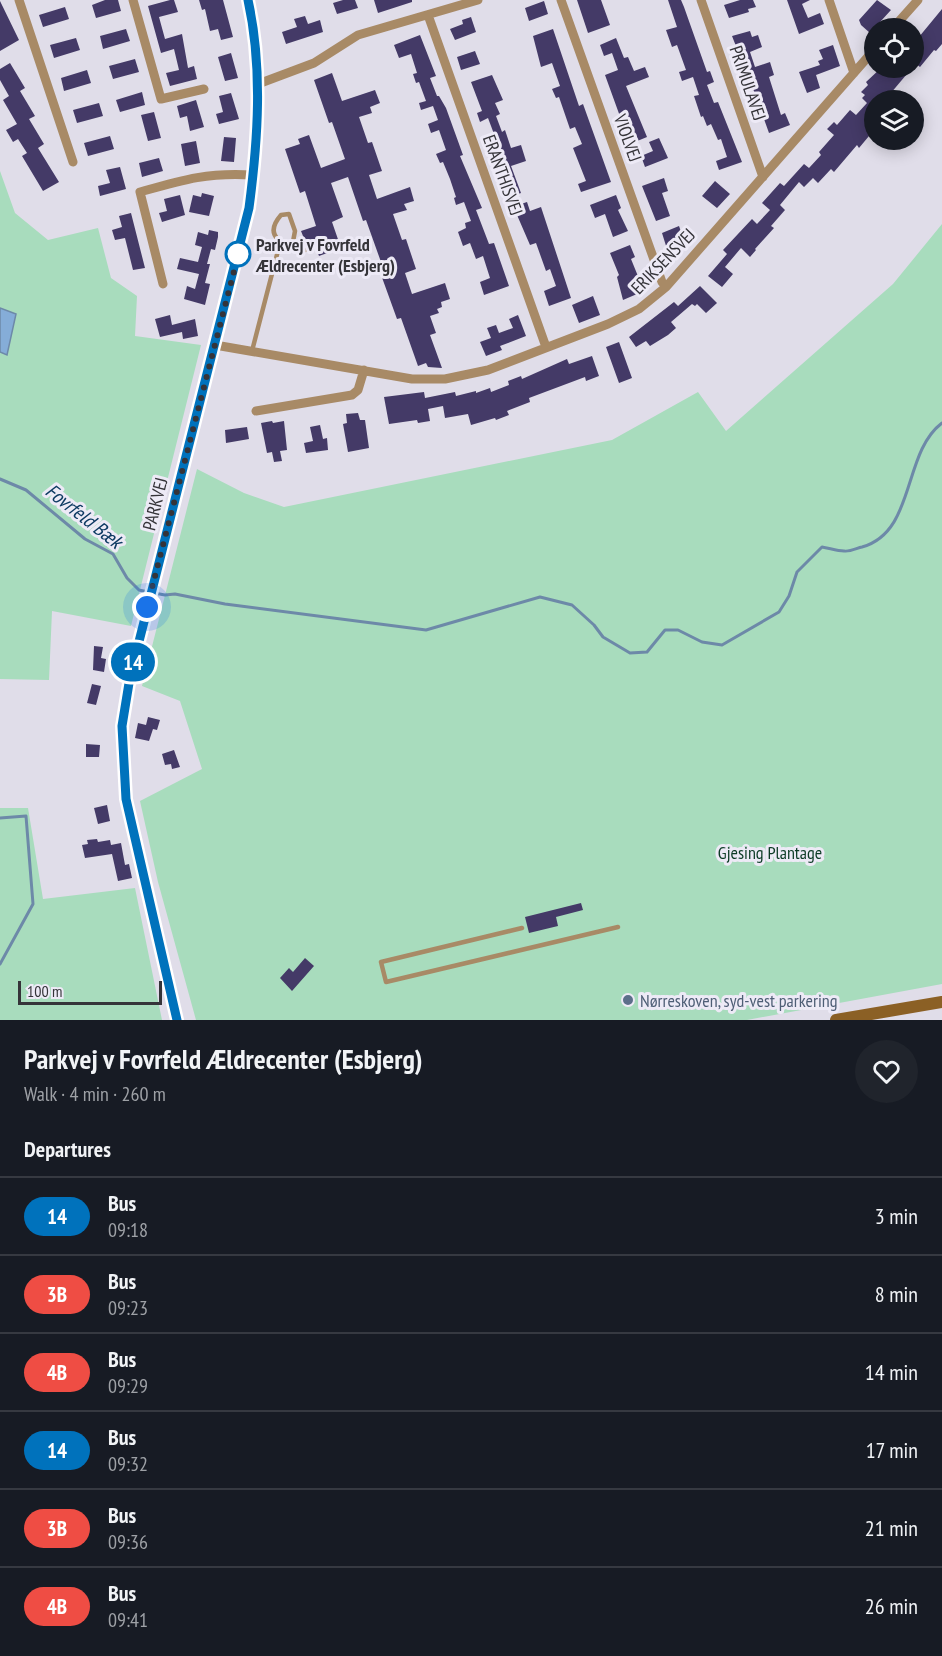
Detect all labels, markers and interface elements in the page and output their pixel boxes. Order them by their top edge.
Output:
map controls [864,18,924,150]
button: locate [864,18,924,78]
street label: PRIMULAVEJ [724,43,772,123]
button: layers [864,90,924,150]
street label: VIOLVEJ [609,110,647,165]
street label: ERANTHISVEJ [478,132,528,218]
street label: ERIKSENSVEJ [626,223,700,299]
place label: Parkvej v Fovrfeld Ældrecenter (Esbjerg) [255,233,395,277]
marker: Parkvej v Fovrfeld Ældrecenter (Esbjerg) [225,241,251,267]
street label: PARKVEJ [137,475,173,533]
water label: Fovrfeld Bæk [40,478,130,556]
your location [132,592,162,622]
line badge: 14 [106,642,160,682]
text: 14 [123,649,143,676]
park label: Gjesing Plantage [718,841,822,864]
scale bar [18,978,162,1006]
text: 100 m [27,981,62,1001]
place label: Nørreskoven, syd-vest parkering [640,989,837,1012]
marker: Nørreskoven, syd-vest parkering [621,993,635,1007]
text: Parkvej v Fovrfeld Ældrecenter (Esbjerg) [24,1040,423,1077]
button: heart [855,1040,918,1103]
text: Walk · 4 min · 260 m [24,1081,166,1107]
text: Departures [24,1135,111,1163]
text: Bus [108,1189,136,1217]
text: 3 min [875,1202,918,1230]
text: 14 [47,1203,67,1230]
text: 09:18 [108,1217,148,1243]
text: Bus [108,1267,136,1295]
text: 8 min [875,1280,918,1308]
text: 3B [47,1281,67,1308]
text: 09:23 [108,1295,148,1321]
text: Bus [108,1345,136,1373]
text: 14 min [865,1358,918,1386]
text: 4B [47,1359,67,1386]
text: 09:29 [108,1373,148,1399]
text: Bus [108,1423,136,1451]
text: 17 min [866,1436,918,1464]
text: 14 [47,1437,67,1464]
text: 09:32 [108,1451,148,1477]
text: Bus [108,1501,136,1529]
text: 21 min [865,1514,918,1542]
text: 3B [47,1515,67,1542]
text: 09:36 [108,1529,148,1555]
text: Bus [108,1579,136,1607]
text: 26 min [865,1592,918,1620]
text: 4B [47,1593,67,1620]
text: 09:41 [108,1607,148,1633]

